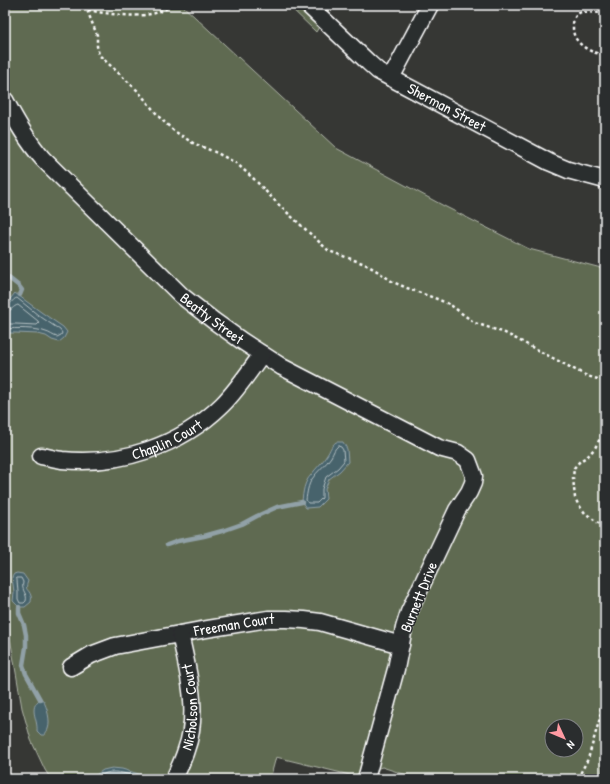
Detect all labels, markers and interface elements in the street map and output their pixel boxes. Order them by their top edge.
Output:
street label: Sherman Street [404,78,491,137]
street label: Beatty Street [176,287,249,349]
street label: Chaplin Court [129,414,207,464]
street label: Burnett Drive [395,558,442,635]
street label: Freeman Court [191,608,275,641]
street label: Nicholson Court [176,661,202,753]
north arrow [544,718,584,758]
text: N [564,738,578,752]

